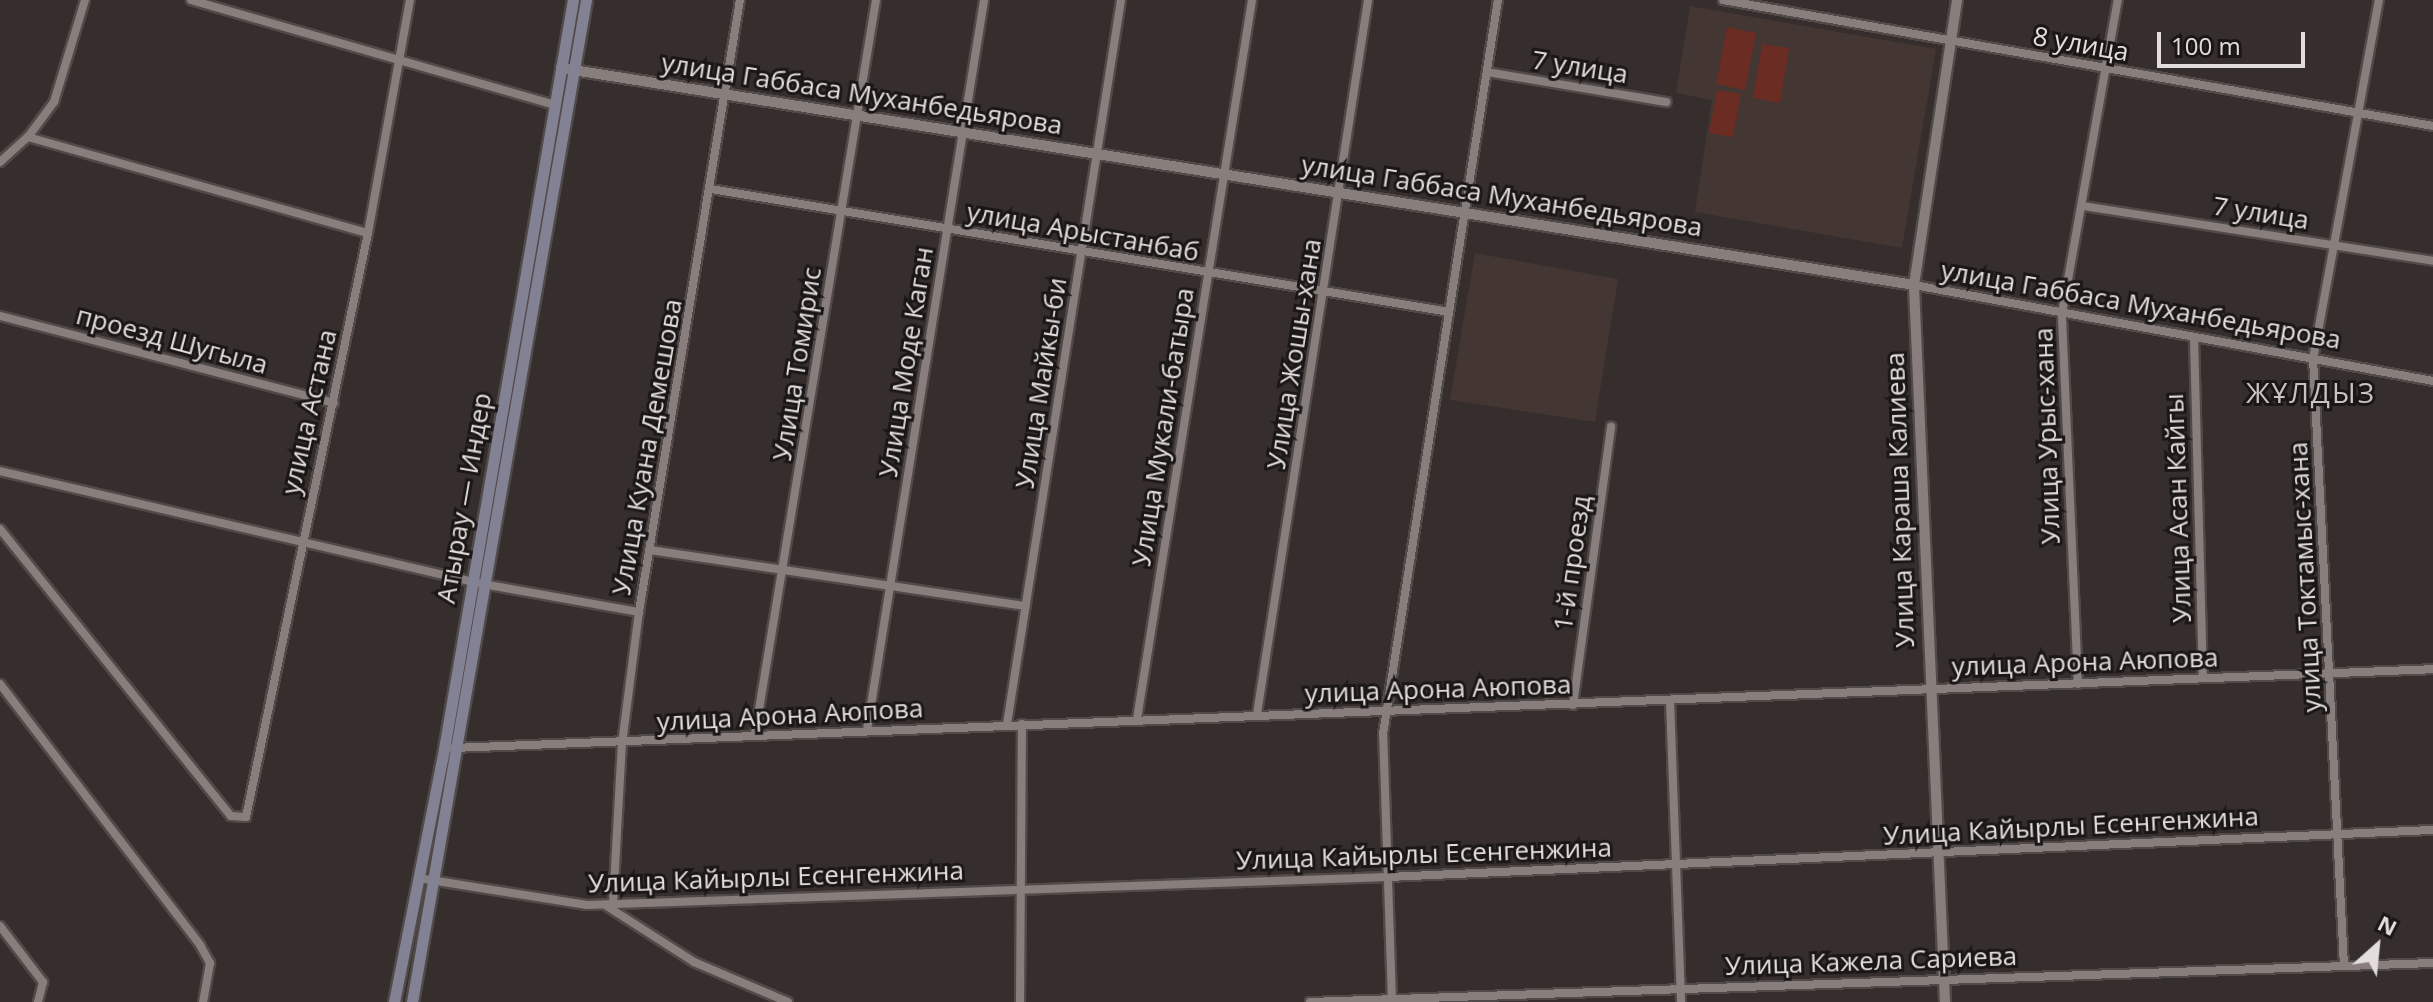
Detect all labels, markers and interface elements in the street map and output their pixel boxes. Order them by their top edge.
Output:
scale bar [2161,16,2309,66]
street label: 8 улица [2031,20,2131,68]
text: 100 m [2171,29,2241,62]
street label: 7 улица [1530,44,1630,90]
street label: улица Габбаса Муханбедьярова [659,47,1065,141]
street label: улица Габбаса Муханбедьярова [1299,149,1705,243]
street label: 7 улица [2211,190,2311,236]
street label: улица Арыстанбаб [964,196,1202,268]
street label: Улица Жошы-хана [1260,237,1328,471]
street label: Улица Моде Каган [872,245,940,479]
street label: улица Габбаса Муханбедьярова [1939,254,2343,356]
street label: Улица Томирис [766,265,828,463]
street label: Улица Майкы-би [1009,275,1073,491]
street label: Улица Мукали-батыра [1126,286,1200,568]
street label: Улица Куана Демешова [606,297,688,597]
street label: проезд Шугыла [73,299,271,381]
street label: улица Астана [275,326,343,498]
street label: Улица Урыс-хана [2028,327,2066,545]
street label: Улица Караша Калиева [1879,352,1921,648]
district label: ЖҰЛДЫЗ [2246,375,2376,409]
street label: Атырау — Индер [430,390,498,606]
street label: Улица Асан Кайгы [2158,393,2198,623]
street label: улица Токтамыс-хана [2282,441,2328,713]
street label: 1-й проезд [1547,493,1597,633]
street label: улица Арона Аюпова [1951,642,2219,682]
street label: улица Арона Аюпова [1304,669,1572,709]
street label: улица Арона Аюпова [656,692,924,738]
street label: Улица Кайырлы Есенгенжина [1882,801,2260,851]
street label: Улица Кайырлы Есенгенжина [1236,832,1612,876]
street label: Улица Кайырлы Есенгенжина [588,855,964,899]
north arrow [2337,906,2417,986]
text: N [2373,907,2403,942]
street label: Улица Кажела Сариева [1724,940,2018,982]

